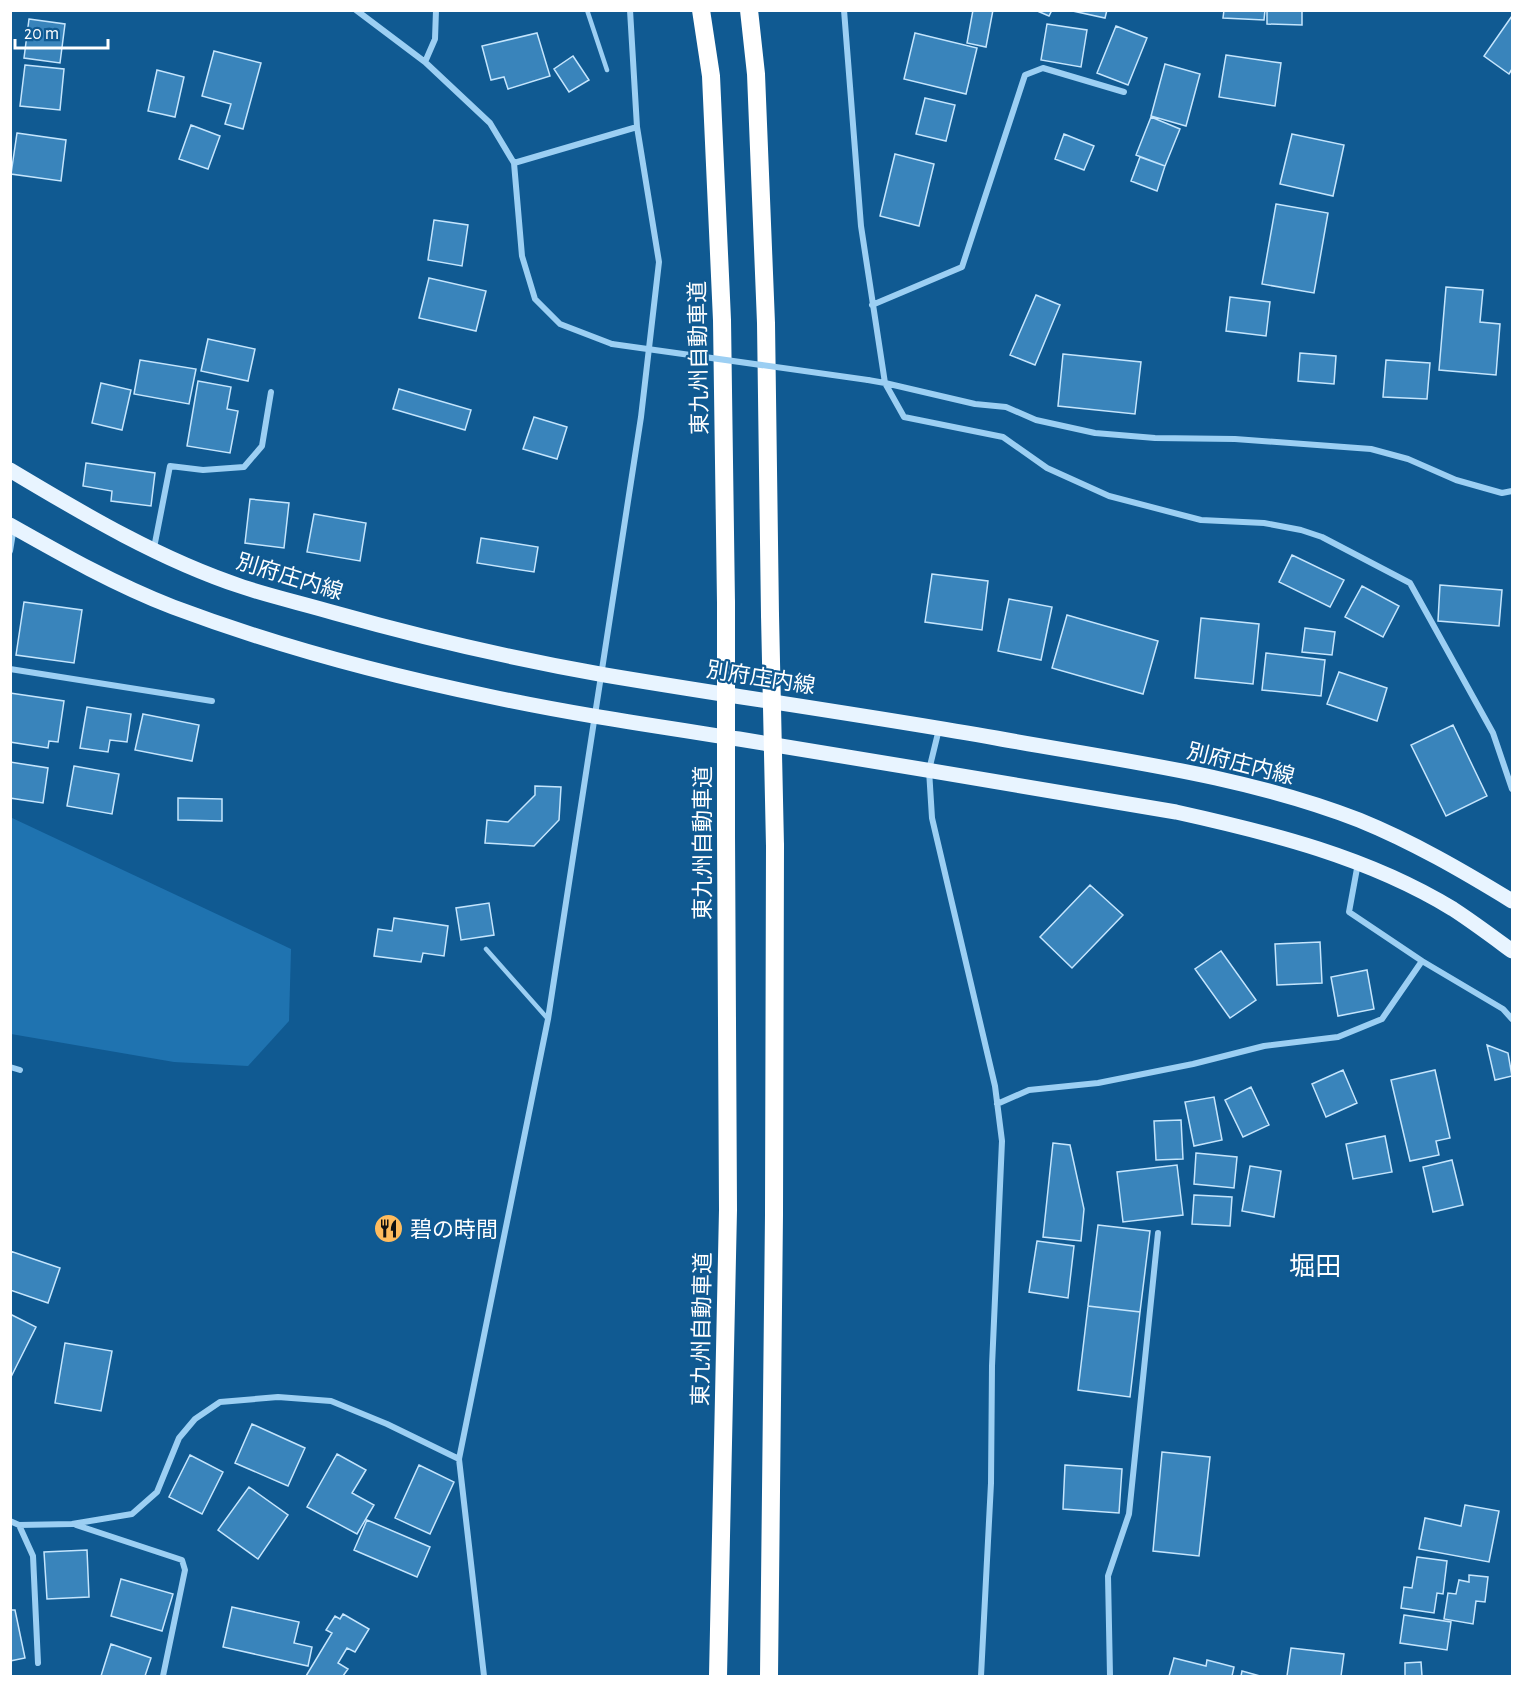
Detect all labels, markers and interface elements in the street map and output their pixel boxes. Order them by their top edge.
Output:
scale bar [15,12,108,50]
text: 20 m [24,25,59,43]
street label: 東九州自動車道 [686,281,711,435]
street label: 別府庄内線 [234,549,346,604]
street label: 別府庄内線 [705,658,817,697]
street label: 別府庄内線 [1185,739,1297,788]
street label: 東九州自動車道 [691,766,714,920]
restaurant icon: 碧の時間 [373,1213,405,1245]
place label: 碧の時間 [410,1218,498,1241]
street label: 東九州自動車道 [689,1252,714,1406]
district label: 堀田 [1289,1253,1341,1280]

